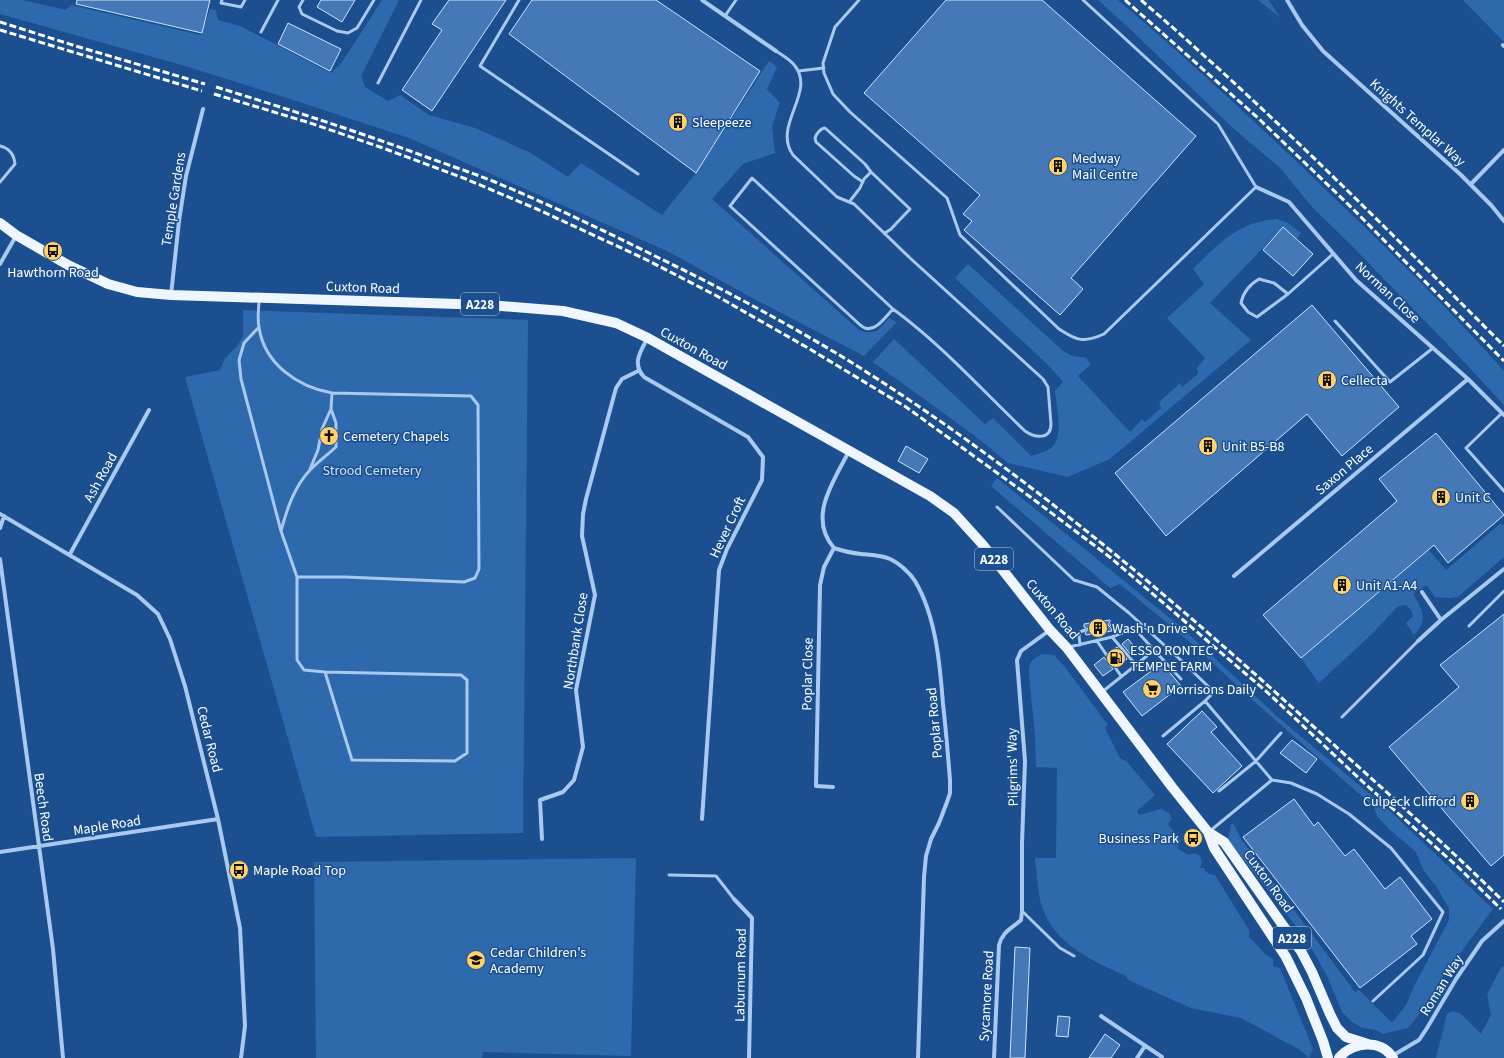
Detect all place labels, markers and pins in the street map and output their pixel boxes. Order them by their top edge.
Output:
building icon: Sleepeeze [667,111,689,133]
place label: Sleepeeze [692,113,751,133]
place label: Medway Mail Centre [1072,149,1138,185]
building icon: Medway Mail Centre [1047,155,1069,177]
bus stop icon: Hawthorn Road [42,240,64,262]
place label: Hawthorn Road [7,263,99,283]
building icon: Cellecta [1316,369,1338,391]
place label: Cellecta [1341,371,1388,391]
church icon: Cemetery Chapels [318,425,340,447]
place label: Cemetery Chapels [343,427,449,447]
building icon: Unit B5-B8 [1197,435,1219,457]
place label: Unit B5-B8 [1222,437,1284,457]
building icon: Unit C [1430,486,1452,508]
place label: Unit C [1455,488,1491,508]
building icon: Unit A1-A4 [1331,574,1353,596]
place label: Unit A1-A4 [1356,576,1417,596]
building icon: Wash'n Drive [1087,617,1109,639]
place label: Wash'n Drive [1112,619,1188,639]
place label: ESSO RONTEC TEMPLE FARM [1130,641,1213,677]
fuel station icon: ESSO RONTEC TEMPLE FARM [1105,647,1127,669]
supermarket icon: Morrisons Daily [1141,678,1163,700]
place label: Morrisons Daily [1166,680,1256,700]
building icon: Culpeck Clifford [1459,790,1481,812]
place label: Culpeck Clifford [1363,792,1456,812]
bus stop icon: Business Park [1182,827,1204,849]
place label: Business Park [1099,829,1179,849]
bus stop icon: Maple Road Top [228,859,250,881]
place label: Maple Road Top [253,861,346,881]
place label: Cedar Children's Academy [490,943,586,979]
school or university icon: Cedar Children's Academy [465,949,487,971]

